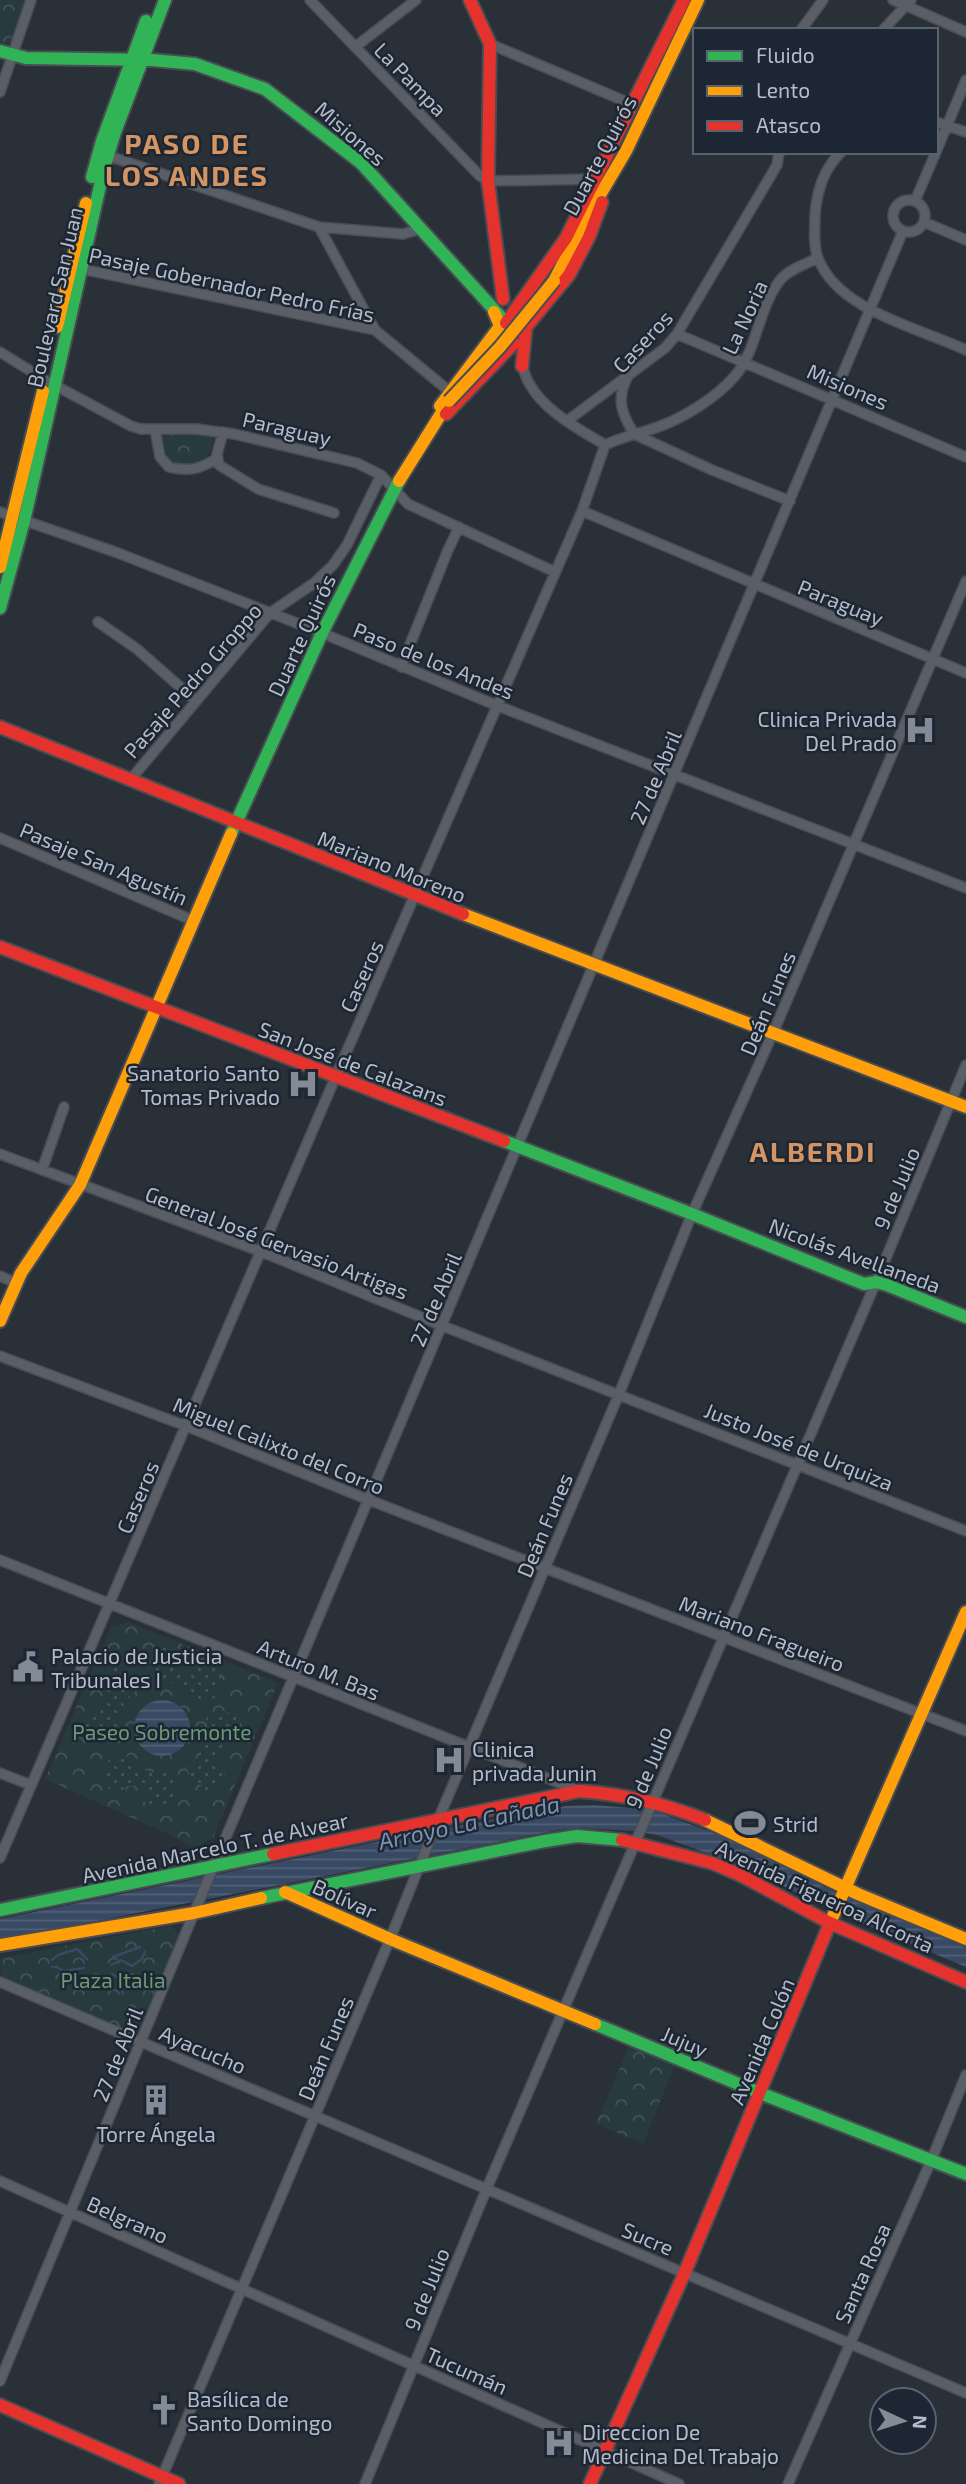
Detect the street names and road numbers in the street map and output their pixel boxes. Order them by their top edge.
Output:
street label: La Pampa [370,37,452,121]
street label: Duarte Quirós [557,91,642,220]
street label: Misiones [311,95,391,171]
street label: Boulevard San Juan [21,204,87,390]
street label: Pasaje Gobernador Pedro Frías [87,241,377,328]
street label: La Noria [716,276,772,358]
street label: Caseros [607,305,677,377]
street label: Misiones [804,358,892,414]
street label: Paraguay [240,406,334,450]
street label: Duarte Quirós [262,570,341,700]
street label: Paraguay [795,574,887,630]
street label: Pasaje Pedro Groppo [118,597,267,763]
street label: Paso de los Andes [350,616,518,704]
street label: 27 de Abril [624,726,686,828]
street label: Pasaje San Agustín [16,816,192,911]
street label: Mariano Moreno [314,825,470,907]
street label: Caseros [334,936,388,1016]
street label: Deán Funes [734,947,800,1059]
street label: San José de Calazans [255,1016,451,1110]
street label: 9 de Julio [868,1143,924,1233]
street label: General José Gervasio Artigas [142,1180,412,1304]
street label: Nicolás Avellaneda [766,1212,944,1298]
street label: 27 de Abril [404,1248,466,1350]
street label: Miguel Calixto del Corro [170,1391,388,1499]
street label: Justo José de Urquiza [701,1397,897,1495]
street label: Caseros [111,1457,163,1537]
street label: Deán Funes [511,1469,577,1581]
street label: Mariano Fragueiro [676,1590,848,1676]
street label: Arturo M. Bas [254,1633,384,1705]
street label: 9 de Julio [620,1722,676,1812]
street label: Avenida Marcelo T. de Alvear [80,1806,351,1887]
street label: Avenida Figueroa Alcorta [712,1835,938,1957]
street label: Bolívar [309,1873,381,1923]
street label: Avenida Colón [723,1974,799,2108]
street label: Deán Funes [292,1992,358,2104]
street label: 27 de Abril [87,2002,148,2105]
street label: Ayacucho [156,2020,250,2078]
street label: Jujuy [658,2020,712,2063]
street label: Belgrano [83,2190,173,2248]
street label: Sucre [619,2216,677,2260]
street label: Santa Rosa [829,2219,895,2327]
street label: 9 de Julio [398,2244,454,2334]
street label: Tucumán [422,2341,512,2399]

